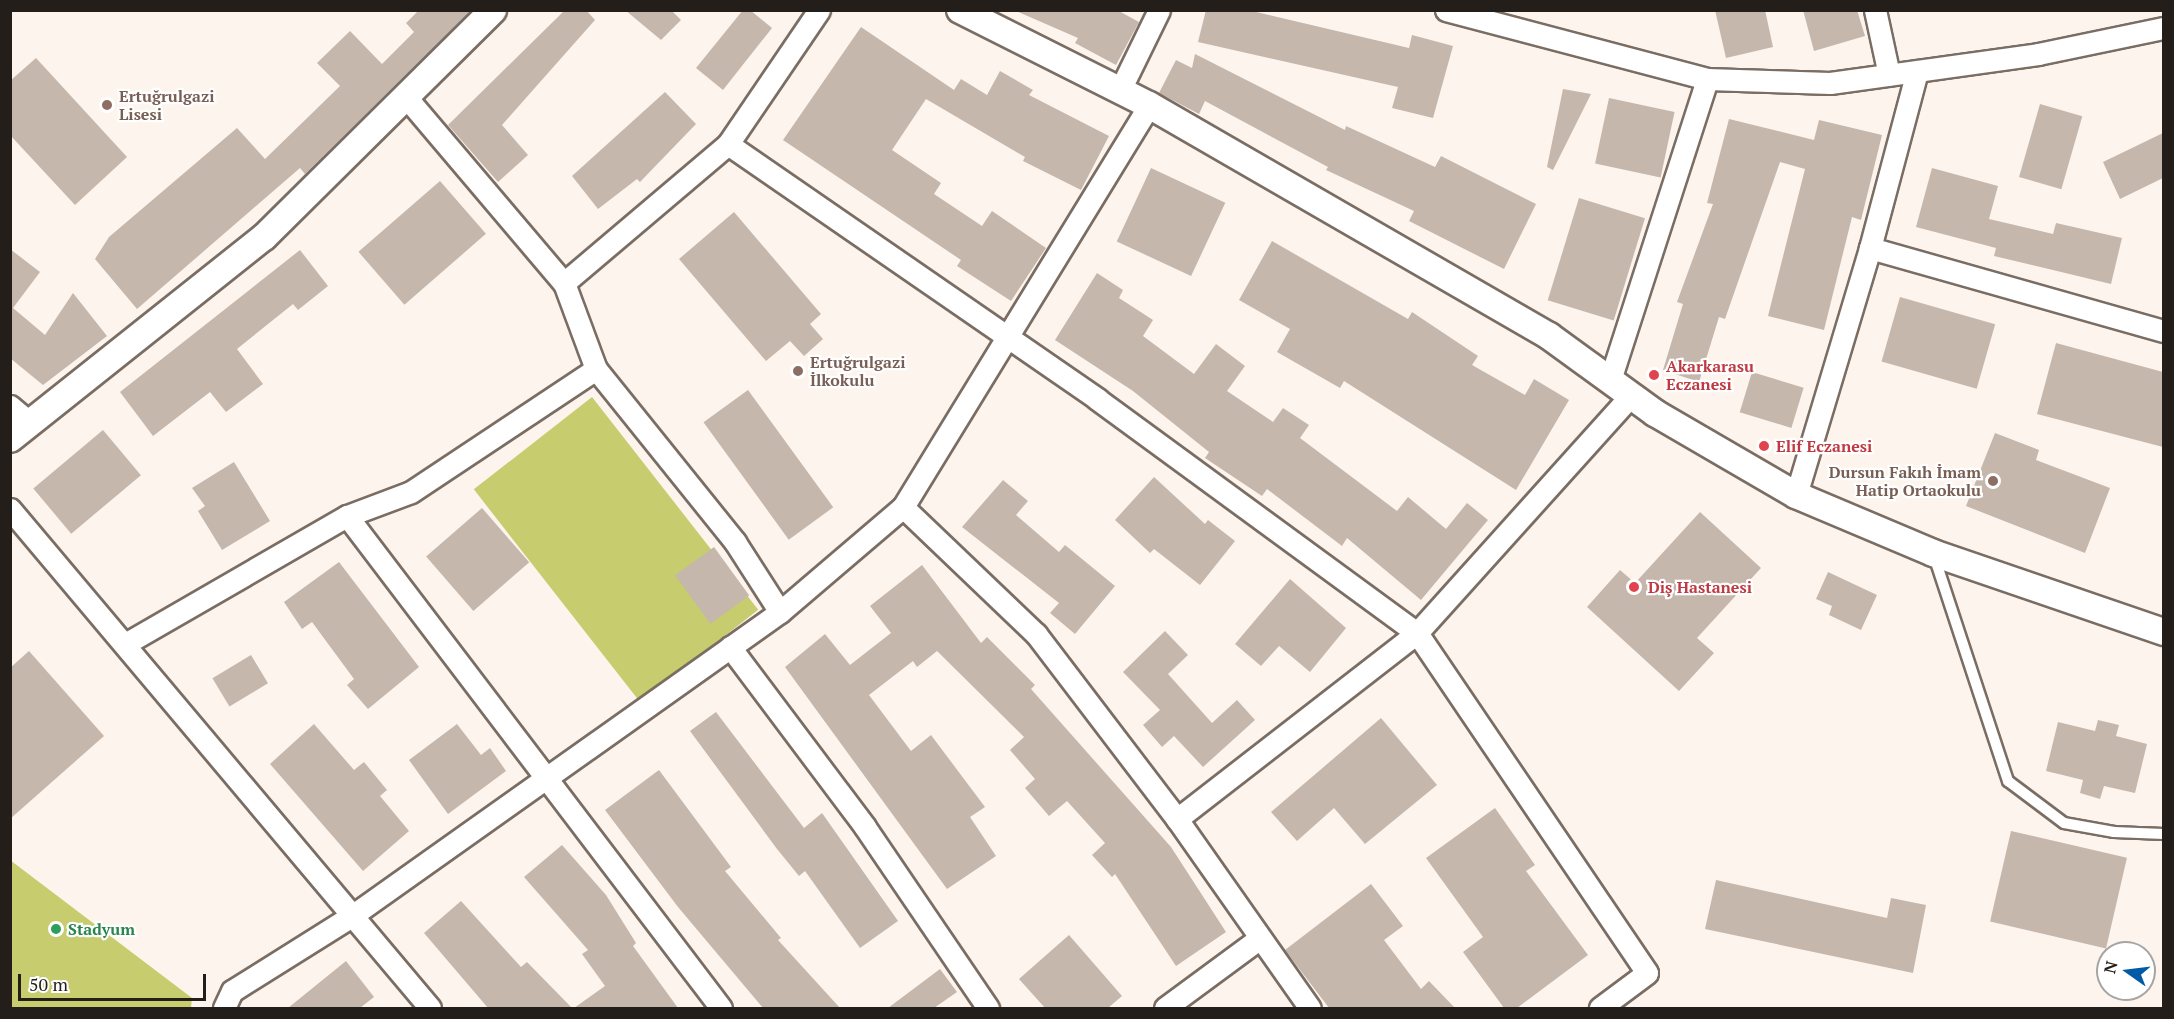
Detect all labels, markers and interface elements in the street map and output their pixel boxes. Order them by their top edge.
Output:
place label: Ertuğrulgazi Lisesi [119,86,215,124]
marker: Ertuğrulgazi Lisesi [100,98,114,112]
place label: Ertuğrulgazi İlkokulu [810,352,906,390]
place label: Akarkarasu Eczanesi [1666,356,1754,394]
marker: Ertuğrulgazi İlkokulu [791,364,805,378]
marker: Akarkarasu Eczanesi [1647,368,1661,382]
place label: Elif Eczanesi [1776,436,1872,456]
marker: Elif Eczanesi [1757,439,1771,453]
place label: Dursun Fakıh İmam Hatip Ortaokulu [1829,462,1981,500]
marker: Dursun Fakıh İmam Hatip Ortaokulu [1986,474,2000,488]
place label: Diş Hastanesi [1648,577,1752,597]
marker: Diş Hastanesi [1625,578,1643,596]
place label: Stadyum [68,919,135,939]
marker: Stadyum [49,922,63,936]
north arrow [2096,941,2156,1001]
text: N [2098,959,2123,976]
scale bar [21,962,208,1000]
text: 50 m [29,972,68,996]

